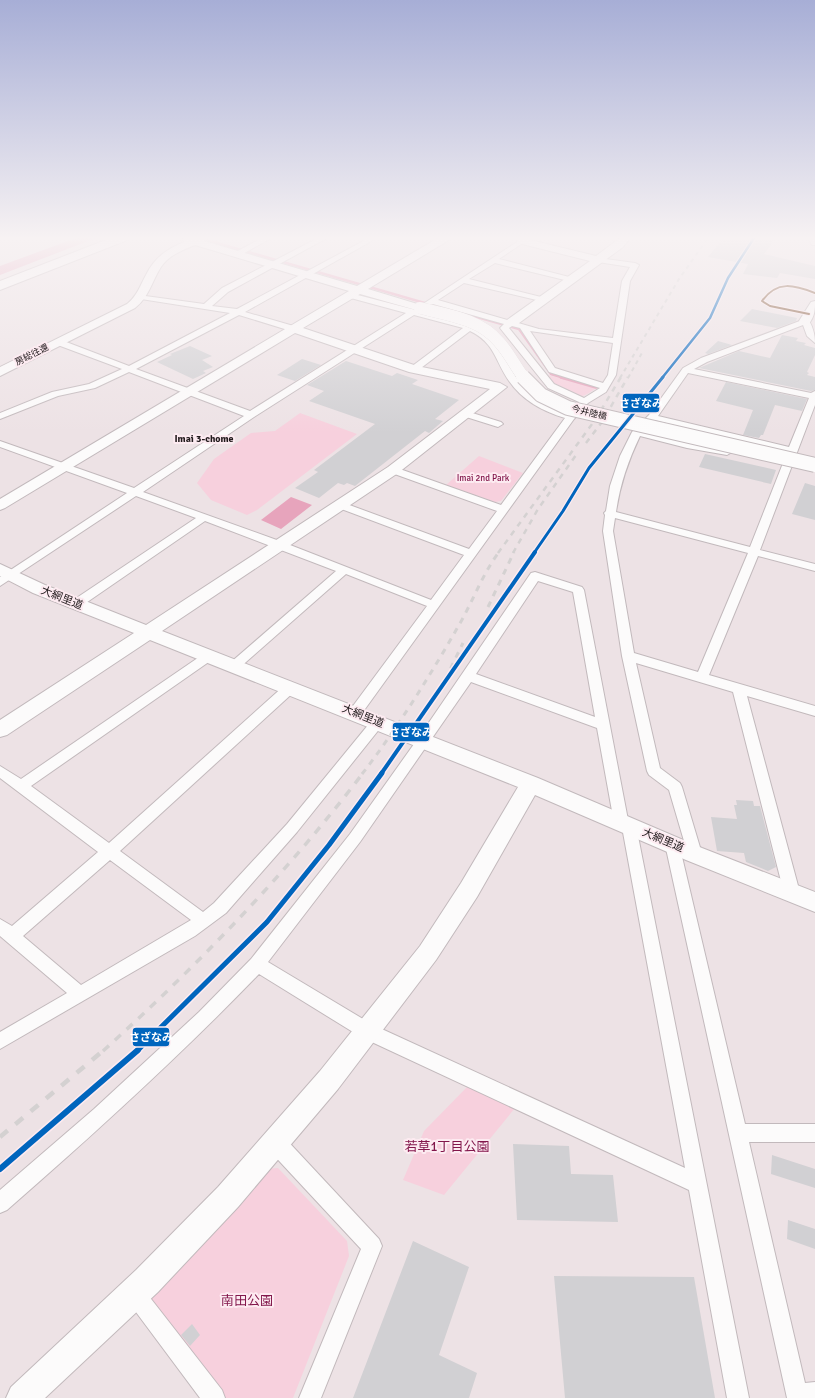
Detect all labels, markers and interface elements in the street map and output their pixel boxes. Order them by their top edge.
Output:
street label: 房総往還 [13,342,51,368]
line badge: さざなみ [622,393,660,413]
text: さざなみ [619,397,663,410]
street label: 今井陸橋 [570,403,608,423]
district label: Imai 3-chome [174,433,234,445]
park label: Imai 2nd Park [457,473,510,484]
street label: 大網里道 [39,584,85,612]
street label: 大網里道 [340,702,386,730]
line badge: さざなみ [392,722,430,742]
text: さざなみ [389,726,433,739]
street label: 大網里道 [640,825,686,855]
line badge: さざなみ [132,1027,170,1047]
text: さざなみ [129,1031,173,1044]
park label: 若草1丁目公園 [404,1139,490,1155]
park label: 南田公園 [221,1293,273,1309]

